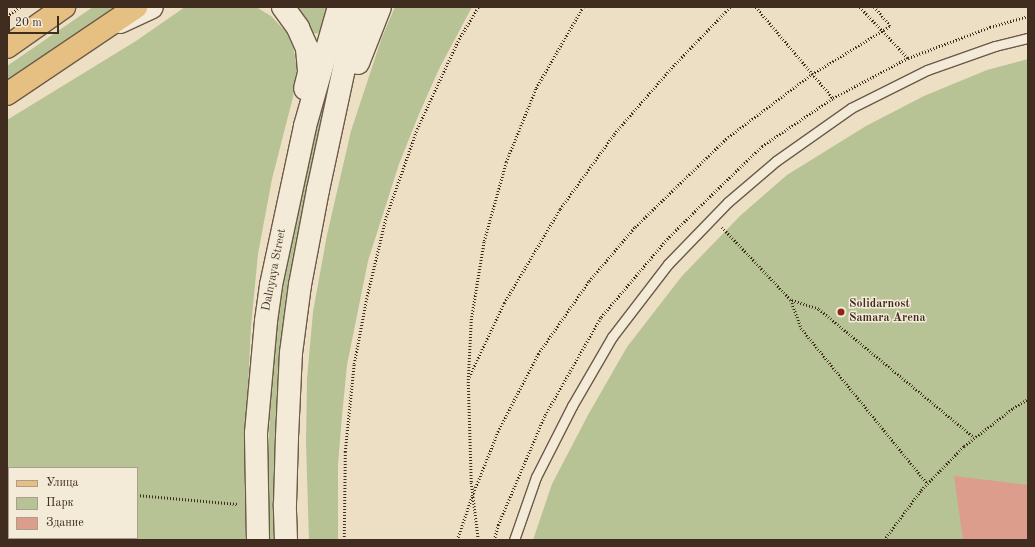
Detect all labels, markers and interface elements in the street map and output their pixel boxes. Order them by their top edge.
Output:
scale bar [10,8,61,34]
text: 20 m [15,17,42,29]
street label: Dalnyaya Street [260,228,290,312]
place label: Solidarnost Samara Arena [849,298,926,326]
marker: Solidarnost Samara Arena [836,307,846,317]
legend [8,467,138,539]
text: Улица [46,477,79,489]
text: Парк [46,497,74,509]
text: Здание [46,517,84,529]

